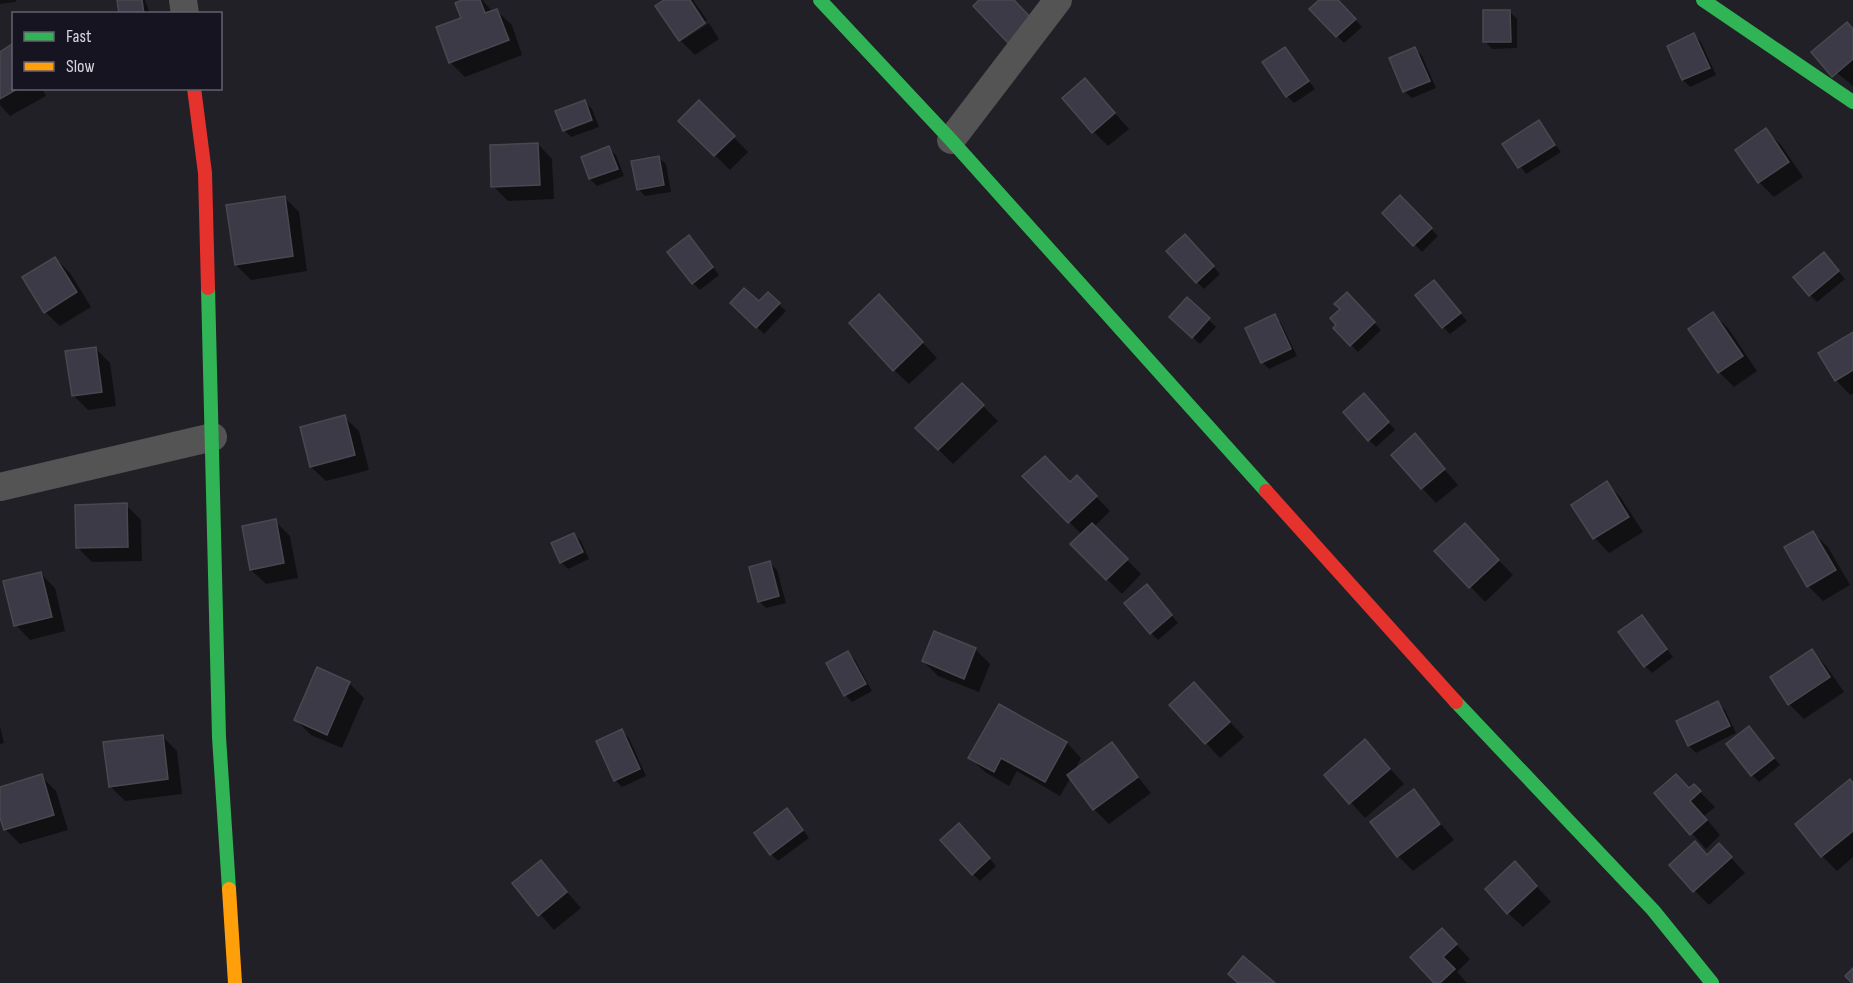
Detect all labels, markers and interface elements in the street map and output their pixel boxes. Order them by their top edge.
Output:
legend [12,12,222,90]
text: Fast [66,26,92,47]
text: Slow [66,56,95,77]

